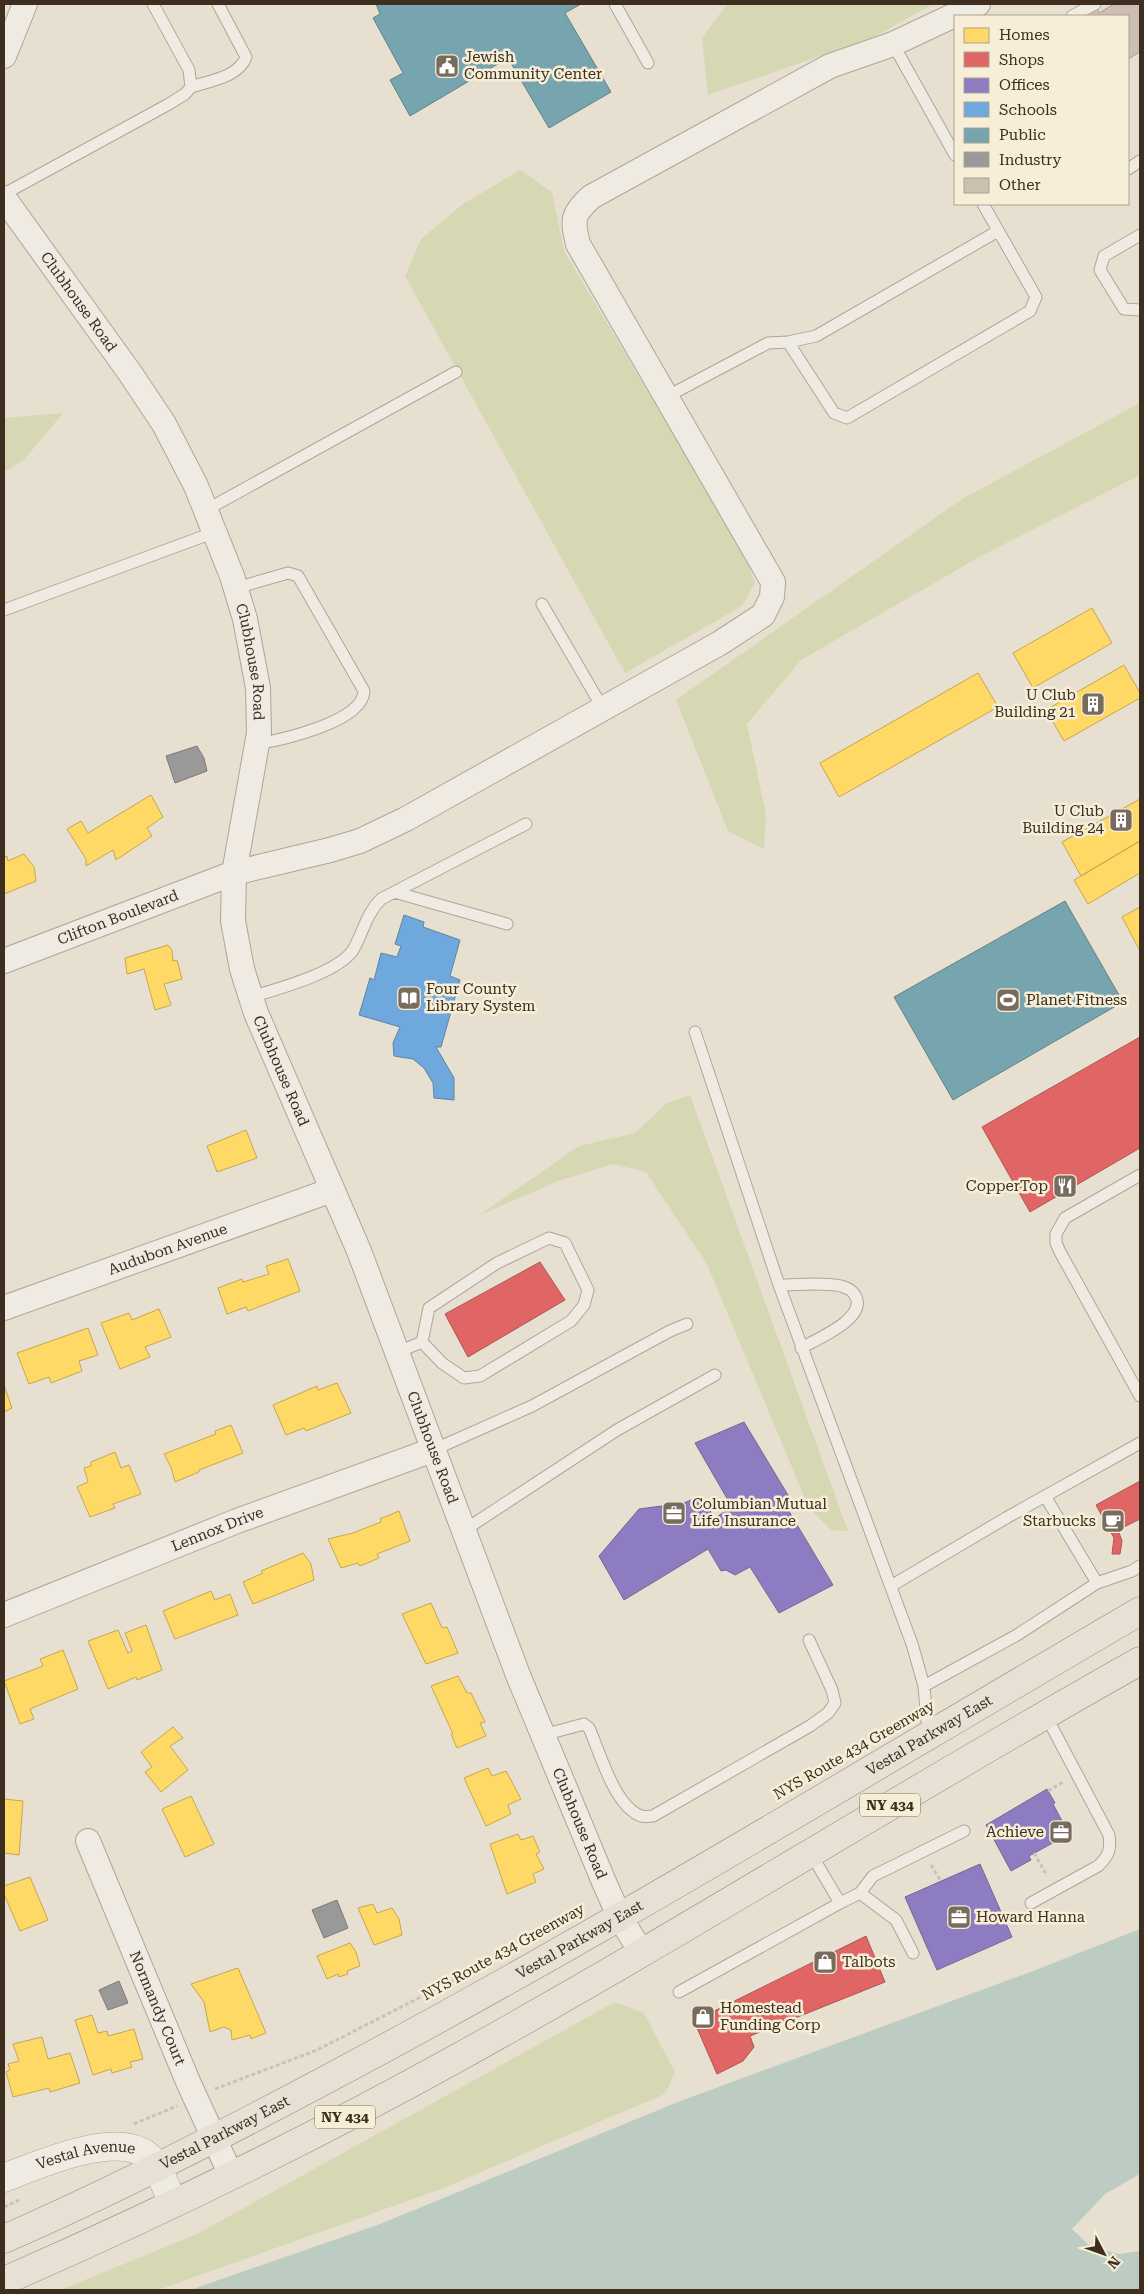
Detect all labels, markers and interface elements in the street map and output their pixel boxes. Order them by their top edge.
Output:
legend [954,15,1129,205]
text: Homes [999,26,1050,44]
place label: Jewish Community Center [464,48,602,83]
text: Shops [999,51,1044,69]
public building icon: Jewish Community Center [434,53,460,79]
text: Offices [999,76,1050,94]
text: Schools [999,101,1057,119]
text: Public [999,126,1046,144]
text: Industry [999,151,1061,169]
text: Other [999,176,1041,194]
street label: Clubhouse Road [37,248,121,356]
street label: Clubhouse Road [232,601,268,721]
place label: U Club Building 21 [994,686,1076,721]
building icon: U Club Building 21 [1080,691,1106,717]
place label: U Club Building 24 [1022,802,1105,837]
building icon: U Club Building 24 [1108,807,1134,833]
street label: Clifton Boulevard [55,886,181,949]
place label: Four County Library System [426,980,536,1015]
library icon: Four County Library System [396,985,422,1011]
sports icon: Planet Fitness [995,987,1021,1013]
place label: Planet Fitness [1026,991,1127,1009]
street label: Clubhouse Road [249,1013,313,1129]
restaurant icon: CopperTop [1052,1173,1078,1199]
place label: CopperTop [966,1177,1048,1195]
street label: Audubon Avenue [106,1219,230,1279]
street label: Clubhouse Road [403,1389,462,1506]
place label: Columbian Mutual Life Insurance [692,1495,827,1530]
office icon: Columbian Mutual Life Insurance [661,1500,687,1526]
street label: Lennox Drive [169,1503,266,1556]
cafe icon: Starbucks [1100,1508,1126,1534]
place label: Starbucks [1023,1512,1096,1530]
street label: Vestal Parkway East [863,1691,996,1779]
street label: NYS Route 434 Greenway [770,1696,938,1804]
street label: Clubhouse Road [549,1765,611,1882]
road number: NY 434 [860,1794,920,1816]
office icon: Achieve [1048,1819,1074,1845]
place label: Achieve [986,1823,1044,1841]
street label: Vestal Parkway East [513,1896,647,1983]
street label: NYS Route 434 Greenway [419,1900,588,2004]
office icon: Howard Hanna [946,1904,972,1930]
place label: Howard Hanna [976,1908,1085,1926]
street label: Normandy Court [126,1948,189,2069]
shop icon: Talbots [812,1949,838,1975]
place label: Talbots [842,1953,895,1971]
place label: Homestead Funding Corp [720,1999,821,2034]
shop icon: Homestead Funding Corp [690,2004,716,2030]
street label: Vestal Parkway East [157,2092,293,2173]
road number: NY 434 [315,2106,375,2128]
street label: Vestal Avenue [34,2137,137,2173]
north arrow [1079,2229,1129,2279]
text: N [1104,2253,1123,2272]

